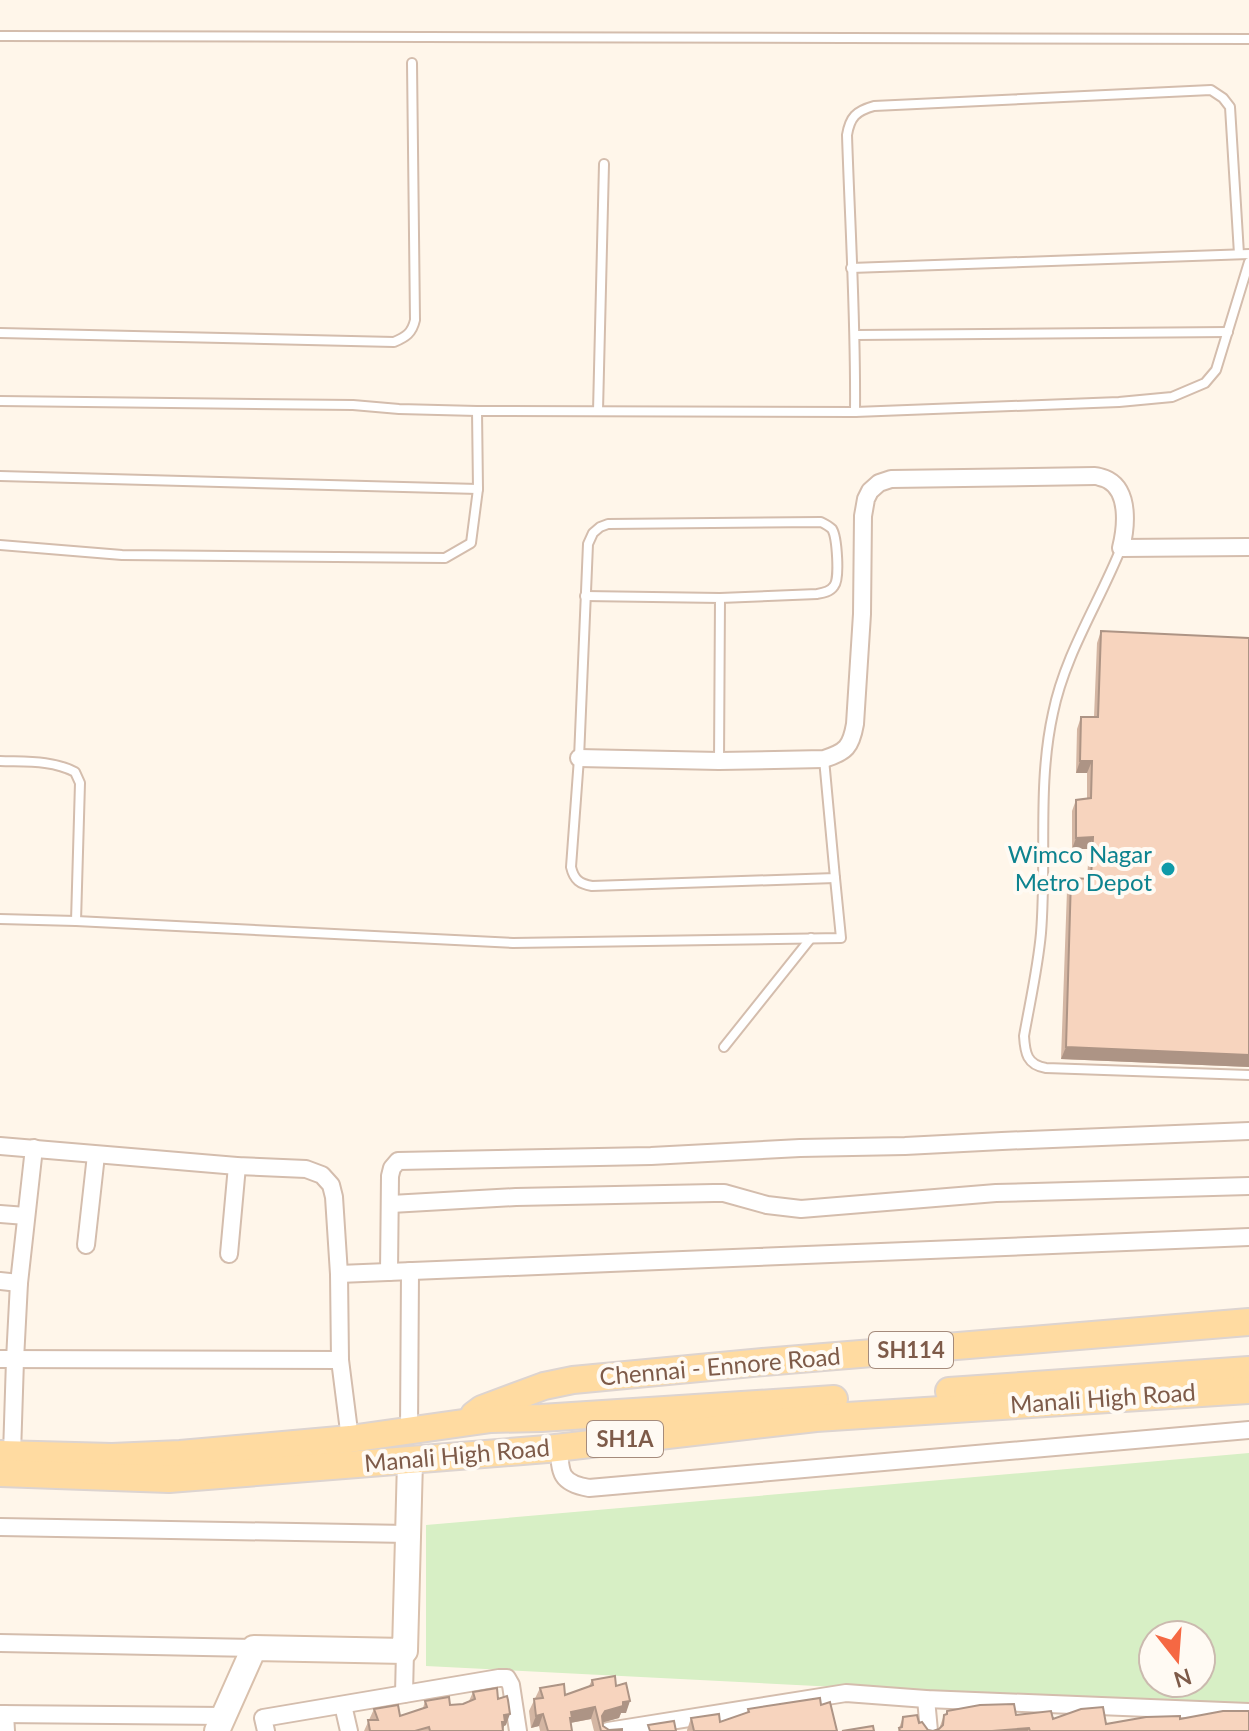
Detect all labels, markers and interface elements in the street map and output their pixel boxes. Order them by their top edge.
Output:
place label: Wimco Nagar Metro Depot [1008,839,1152,896]
marker: Wimco Nagar Metro Depot [1159,860,1177,878]
road number: SH114 [869,1332,953,1368]
street label: Chennai - Ennore Road [598,1341,842,1390]
street label: Manali High Road [1009,1377,1197,1418]
road number: SH1A [587,1421,663,1457]
street label: Manali High Road [363,1432,551,1477]
north arrow [1137,1619,1217,1699]
text: N [1171,1663,1195,1694]

